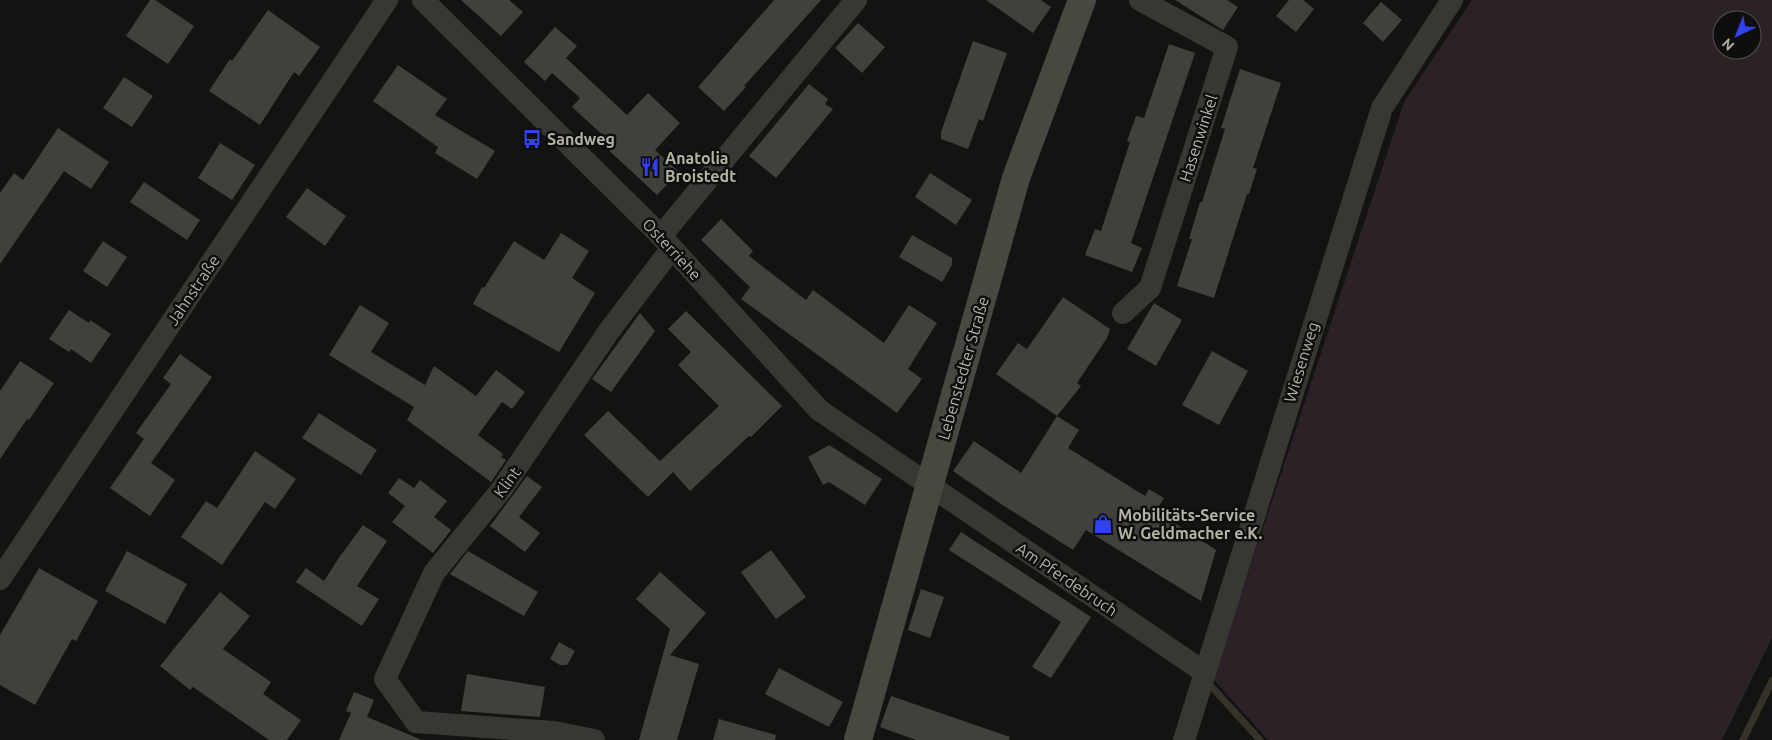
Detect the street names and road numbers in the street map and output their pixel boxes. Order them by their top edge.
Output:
street label: Hasenwinkel [1175,92,1221,184]
street label: Osterriehe [639,215,705,283]
street label: Jahnstraße [163,252,223,328]
street label: Lebenstedter Straße [934,294,992,442]
street label: Wiesenweg [1280,320,1322,404]
street label: Klint [490,463,524,501]
street label: Am Pferdebruch [1013,539,1121,619]

